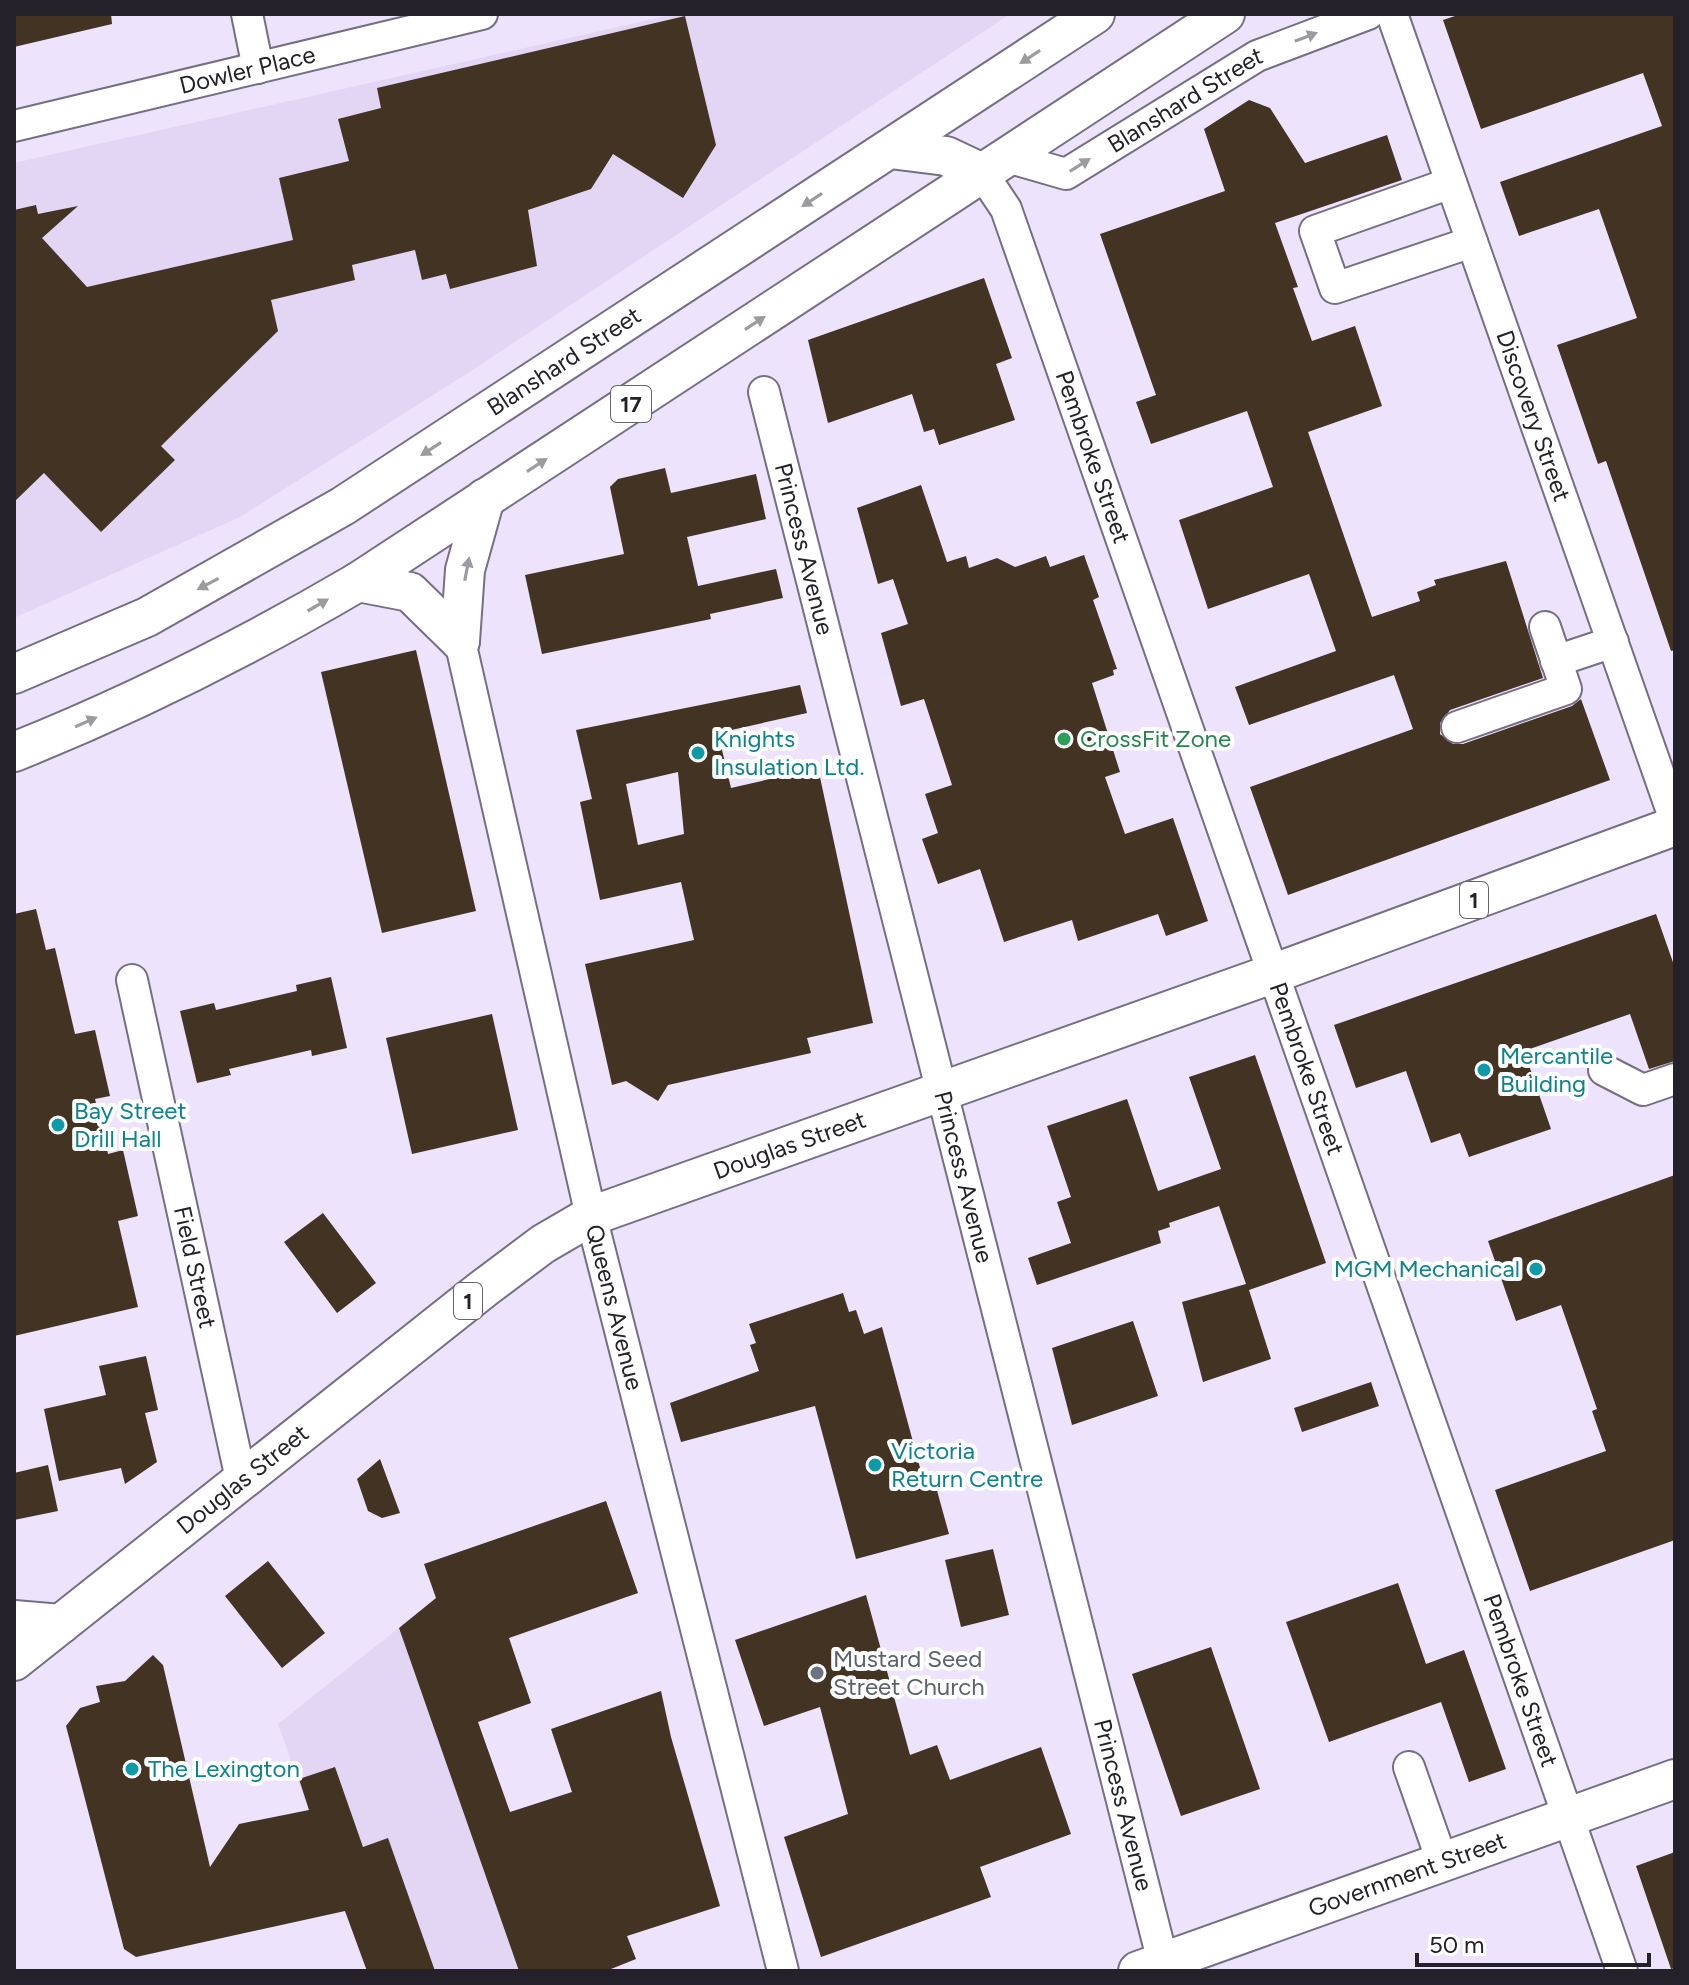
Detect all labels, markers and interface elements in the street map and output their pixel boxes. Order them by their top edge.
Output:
one-way arrow [1294,30,1318,43]
street label: Dowler Place [176,39,318,100]
street label: Blanshard Street [1102,40,1267,159]
one-way arrow [1019,49,1040,64]
one-way arrow [1069,158,1091,172]
one-way arrow [802,192,823,207]
street label: Blanshard Street [481,300,646,422]
one-way arrow [744,315,765,330]
street label: Discovery Street [1490,326,1577,505]
street label: Pembroke Street [1050,367,1137,547]
road number: 17 [611,386,651,422]
one-way arrow [420,441,441,456]
one-way arrow [526,458,548,473]
street label: Princess Avenue [769,460,840,638]
one-way arrow [461,556,474,581]
one-way arrow [197,576,219,590]
one-way arrow [307,598,329,612]
one-way arrow [74,716,98,729]
place label: Knights Insulation Ltd. [714,724,864,781]
place label: CrossFit Zone [1080,724,1231,753]
marker: CrossFit Zone [1055,730,1073,748]
marker: Knights Insulation Ltd. [689,744,707,762]
road number: 1 [1460,882,1488,918]
street label: Pembroke Street [1263,978,1351,1159]
place label: Mercantile Building [1500,1041,1613,1098]
marker: Mercantile Building [1475,1061,1493,1079]
street label: Princess Avenue [928,1088,1000,1266]
place label: Bay Street Drill Hall [74,1096,186,1153]
street label: Douglas Street [709,1105,870,1185]
marker: Bay Street Drill Hall [49,1116,67,1134]
street label: Field Street [168,1203,223,1331]
street label: Queens Avenue [580,1221,650,1393]
place label: MGM Mechanical [1334,1254,1520,1283]
marker: MGM Mechanical [1527,1260,1545,1278]
road number: 1 [454,1283,482,1319]
street label: Douglas Street [171,1418,314,1540]
place label: Victoria Return Centre [891,1436,1043,1493]
marker: Victoria Return Centre [866,1456,884,1474]
street label: Pembroke Street [1477,1590,1564,1770]
place label: Mustard Seed Street Church [833,1644,985,1701]
marker: Mustard Seed Street Church [808,1664,826,1682]
street label: Princess Avenue [1088,1716,1159,1894]
place label: The Lexington [148,1754,300,1783]
marker: The Lexington [123,1760,141,1778]
street label: Government Street [1304,1826,1510,1923]
scale bar [1417,1917,1649,1967]
text: 50 m [1429,1930,1485,1959]

